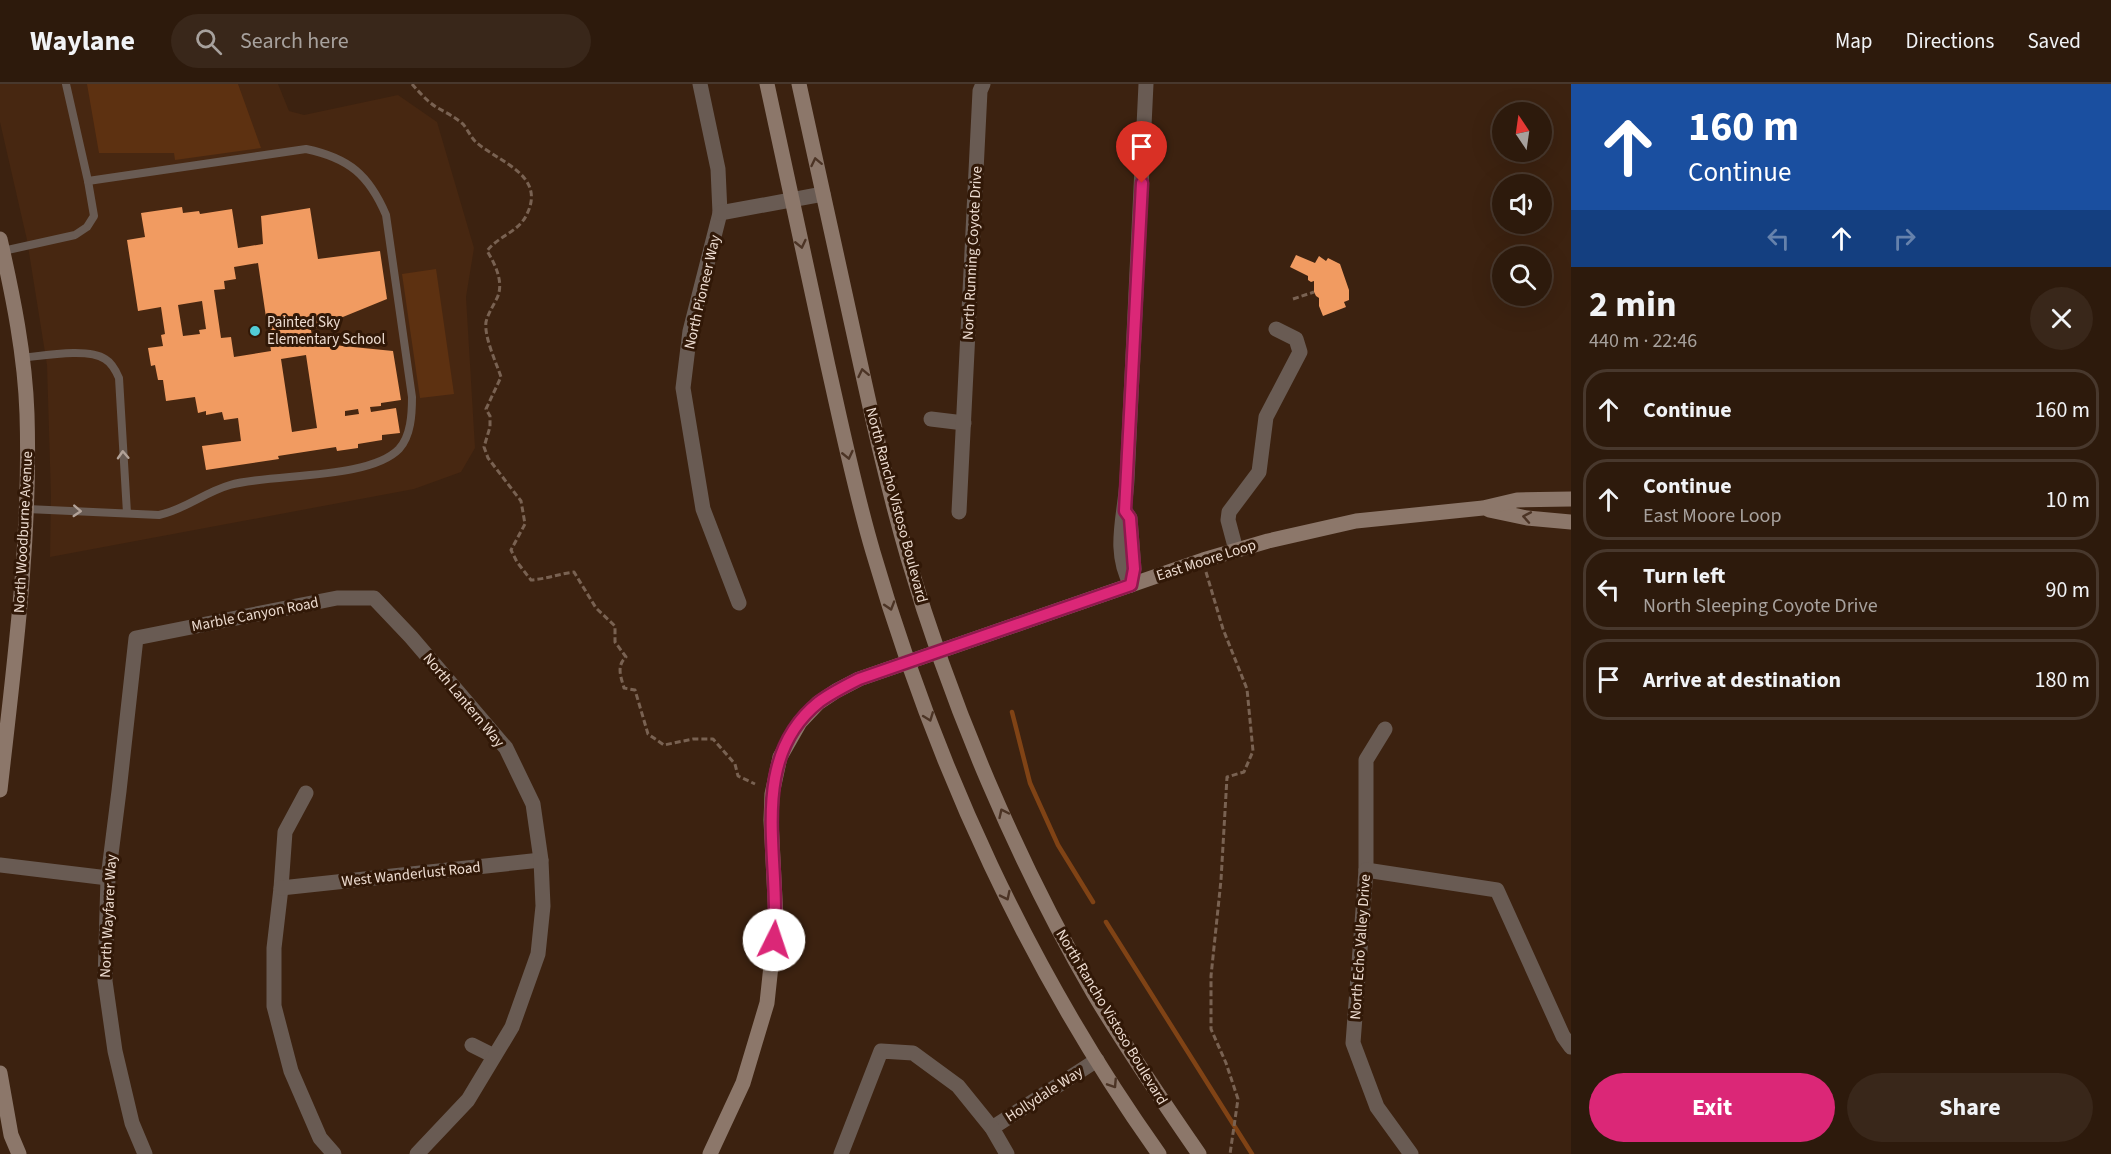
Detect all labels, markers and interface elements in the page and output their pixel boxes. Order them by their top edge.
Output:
search box [171,14,591,68]
text: Waylane [30,21,135,61]
icon: search [192,25,225,58]
text: Search here [240,25,349,57]
text: Map [1835,26,1873,56]
text: Directions [1906,26,1994,56]
text: Saved [2027,26,2081,56]
text: 160 m [1688,97,1799,157]
north arrow [1492,102,1552,162]
map controls [1492,102,1552,306]
icon: ahead [1589,108,1667,186]
pin [1116,121,1167,183]
icon: arrive [1125,130,1158,163]
text: Continue [1688,153,1791,192]
one-way arrow [811,158,824,168]
street label: North Running Coyote Drive [957,166,988,341]
button: sound [1492,174,1552,234]
icon: left [1762,222,1795,255]
icon: ahead [1825,222,1858,255]
icon: right [1888,222,1921,255]
street label: North Pioneer Way [679,233,726,351]
one-way arrow [794,239,807,249]
button: search [1492,246,1552,306]
text: 2 min [1589,279,1677,330]
button: close [2030,287,2093,350]
place label: Painted Sky Elementary School [267,312,385,350]
marker: Painted Sky Elementary School [248,324,262,338]
text: 440 m · 22:46 [1589,327,1697,355]
one-way arrow [857,369,870,379]
icon: ahead [1592,393,1625,426]
text: Continue [1643,394,1732,426]
text: 160 m [2035,394,2090,426]
street label: North Rancho Vistoso Boulevard [860,405,933,605]
one-way arrow [841,449,854,459]
street label: North Woodburne Avenue [9,450,38,614]
one-way arrow [117,450,130,459]
text: Continue [1643,470,1732,502]
icon: ahead [1592,483,1625,516]
text: 10 m [2045,484,2090,516]
text: East Moore Loop [1643,502,1782,530]
one-way arrow [72,505,81,518]
one-way arrow [1522,512,1531,524]
street label: East Moore Loop [1154,534,1259,587]
text: Turn left [1643,560,1725,592]
icon: left [1592,573,1625,606]
text: 90 m [2045,574,2090,606]
street label: Marble Canyon Road [190,592,320,637]
text: North Sleeping Coyote Drive [1643,592,1878,620]
one-way arrow [883,600,895,611]
street label: North Lantern Way [418,649,509,752]
icon: arrive [1592,663,1625,696]
text: Arrive at destination [1643,664,1841,696]
text: 180 m [2035,664,2090,696]
one-way arrow [921,712,934,722]
one-way arrow [998,808,1010,819]
street label: North Wayfarer Way [95,854,122,978]
street label: West Wanderlust Road [340,857,482,892]
street label: North Echo Valley Drive [1345,874,1376,1020]
one-way arrow [998,890,1010,901]
position arrow [742,908,806,972]
street label: North Rancho Vistoso Boulevard [1051,925,1172,1109]
street label: Hollydale Way [1001,1061,1087,1127]
button: Exit [1589,1073,1835,1142]
button: Share [1847,1073,2093,1142]
one-way arrow [1105,1078,1117,1088]

